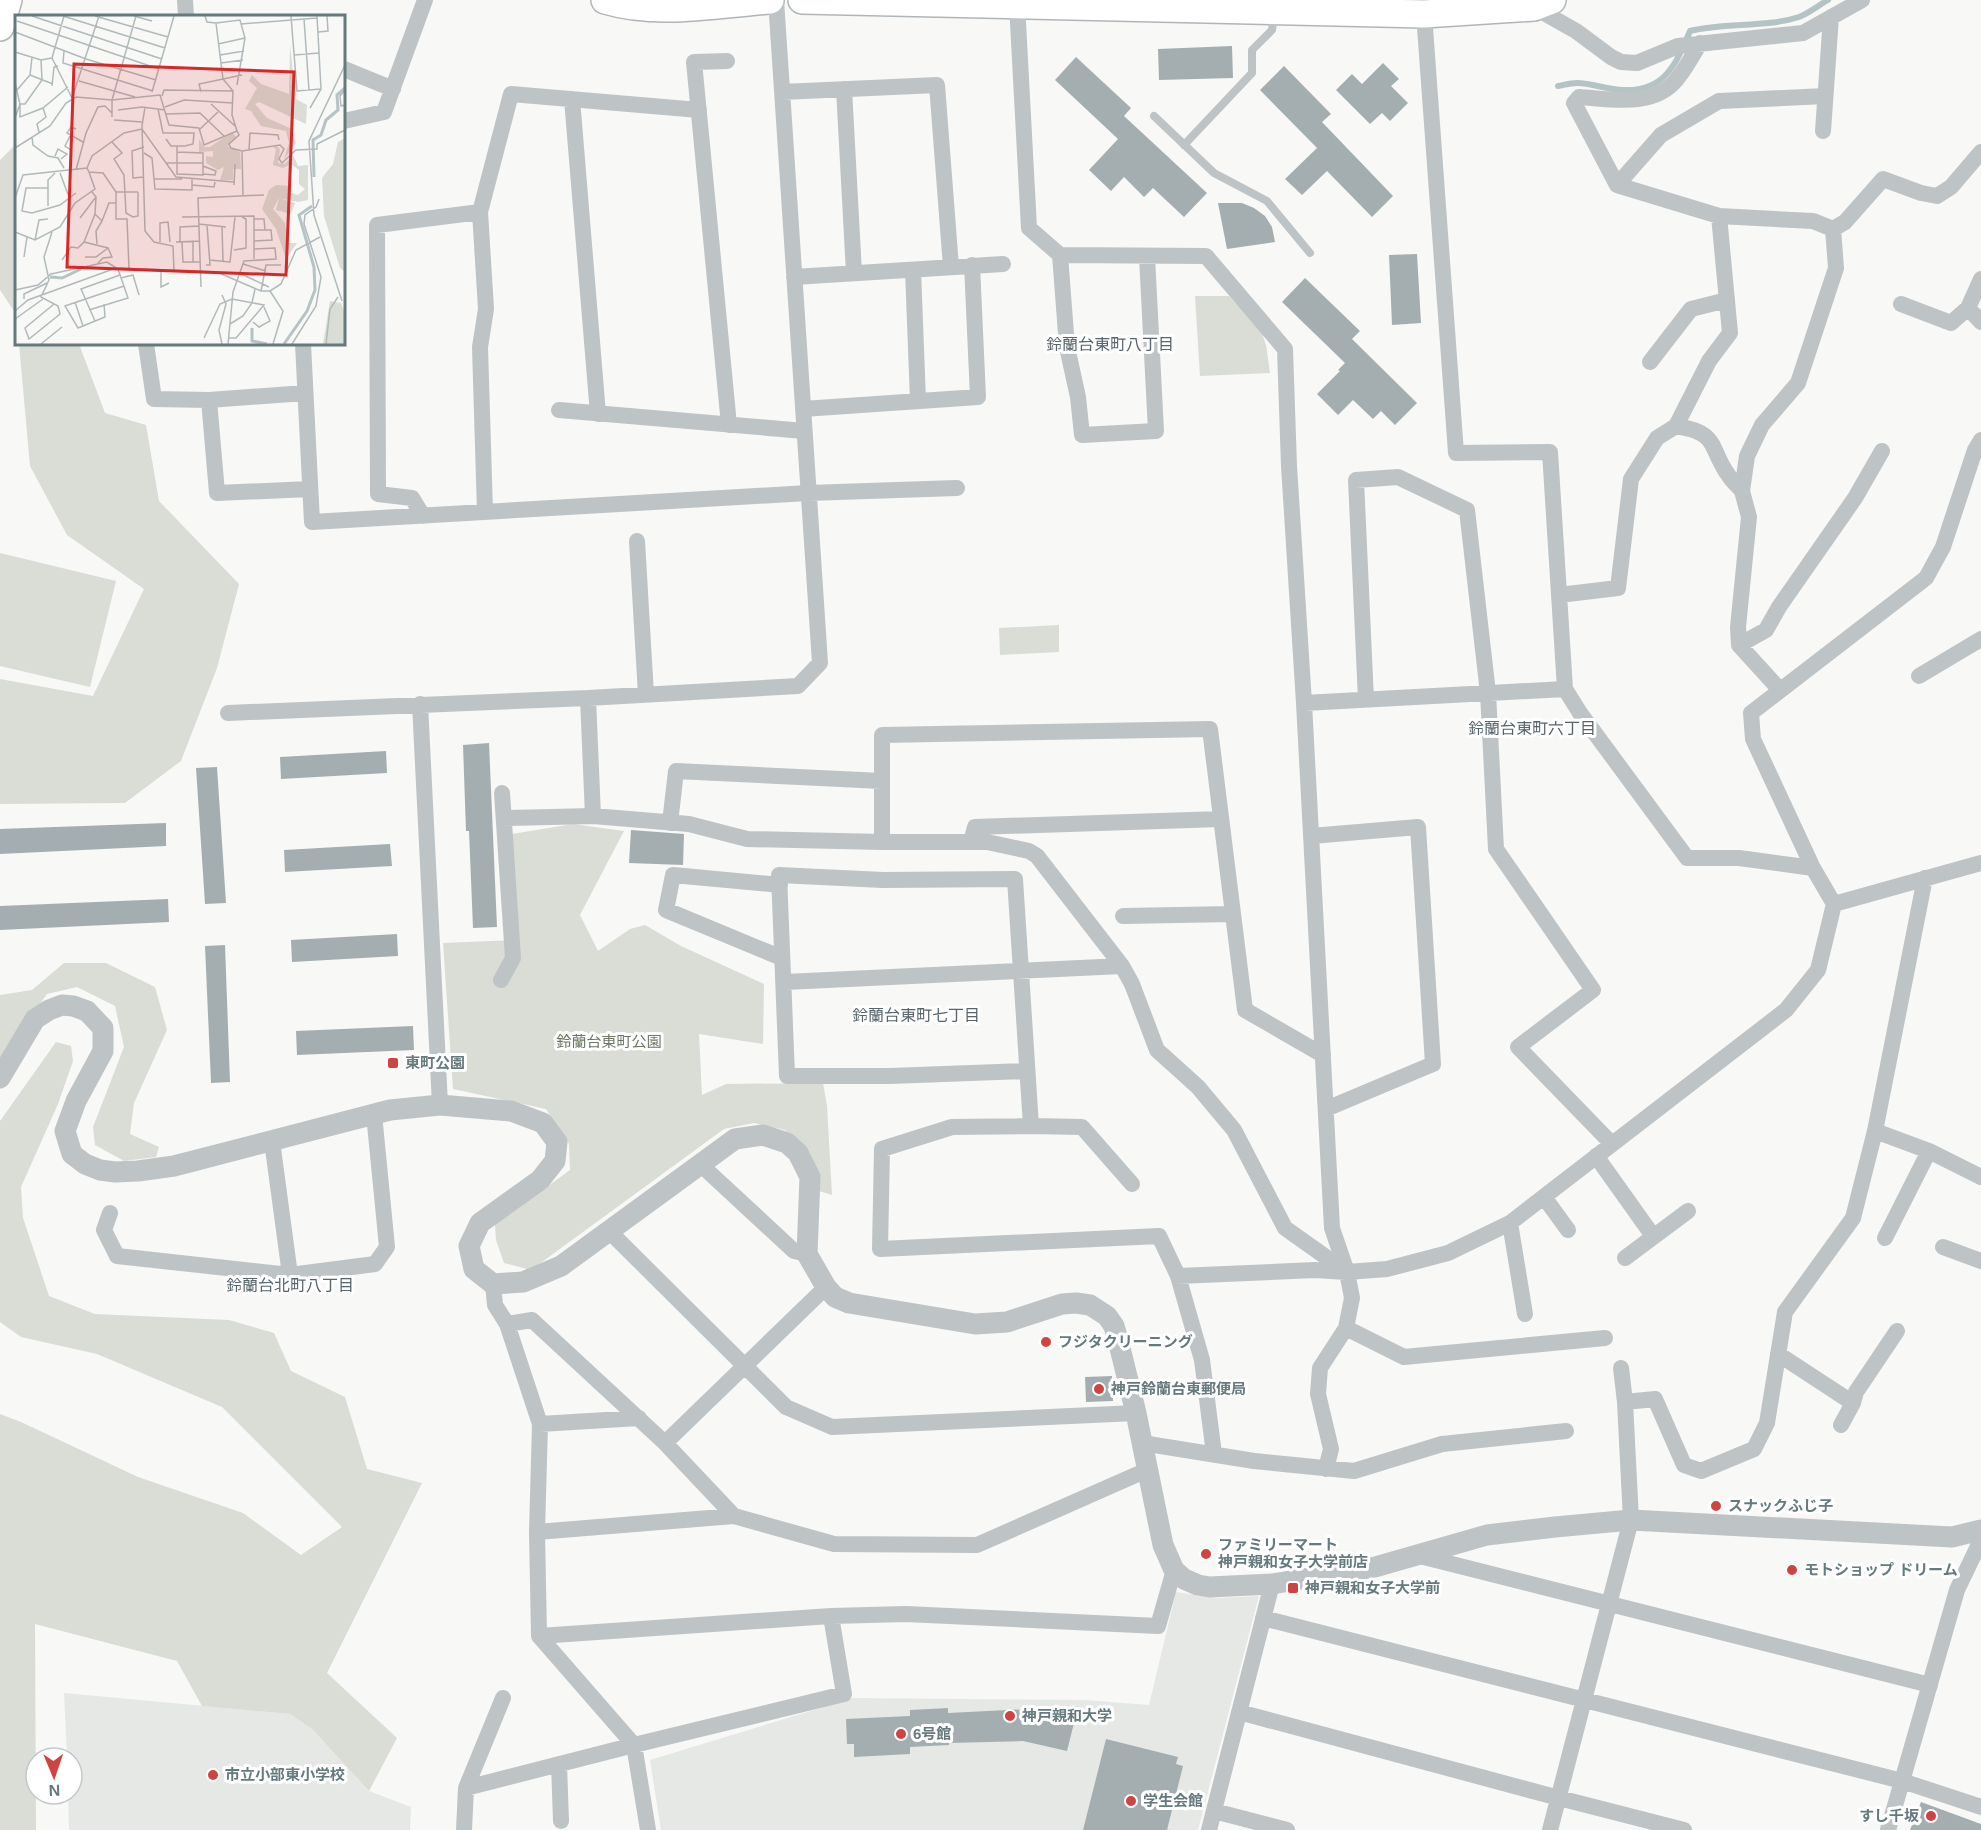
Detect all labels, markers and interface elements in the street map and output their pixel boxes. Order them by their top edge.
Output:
inset map [15,15,345,345]
district label: 鈴蘭台東町八丁目 [1046,336,1174,353]
district label: 鈴蘭台東町六丁目 [1468,720,1596,737]
district label: 鈴蘭台東町七丁目 [852,1007,980,1024]
park label: 鈴蘭台東町公園 [556,1033,662,1050]
place label: 東町公園 [405,1054,465,1071]
marker: 東町公園 [386,1056,400,1070]
district label: 鈴蘭台北町八丁目 [226,1277,354,1294]
place label: フジタクリーニング [1058,1333,1193,1350]
marker: フジタクリーニング [1039,1335,1053,1349]
place label: 神戸鈴蘭台東郵便局 [1110,1380,1246,1397]
marker: 神戸鈴蘭台東郵便局 [1092,1382,1106,1396]
place label: スナックふじ子 [1728,1497,1833,1514]
marker: スナックふじ子 [1709,1499,1723,1513]
place label: ファミリーマート 神戸親和女子大学前店 [1217,1536,1368,1570]
marker: ファミリーマート 神戸親和女子大学前店 [1199,1547,1213,1561]
place label: モトショップ ドリーム [1804,1561,1958,1578]
marker: モトショップ ドリーム [1785,1563,1799,1577]
place label: 神戸親和女子大学前 [1304,1579,1440,1596]
marker: 神戸親和女子大学前 [1286,1581,1300,1595]
place label: 神戸親和大学 [1021,1707,1112,1724]
marker: 神戸親和大学 [1003,1709,1017,1723]
place label: 6号館 [913,1725,951,1742]
marker: 6号館 [894,1727,908,1741]
north arrow [24,1746,84,1806]
place label: 市立小部東小学校 [225,1766,345,1783]
marker: 市立小部東小学校 [206,1768,220,1782]
text: N [48,1782,61,1799]
place label: 学生会館 [1143,1792,1203,1809]
marker: 学生会館 [1124,1794,1138,1808]
place label: すし千坂 [1859,1807,1919,1824]
marker: すし千坂 [1924,1809,1938,1823]

